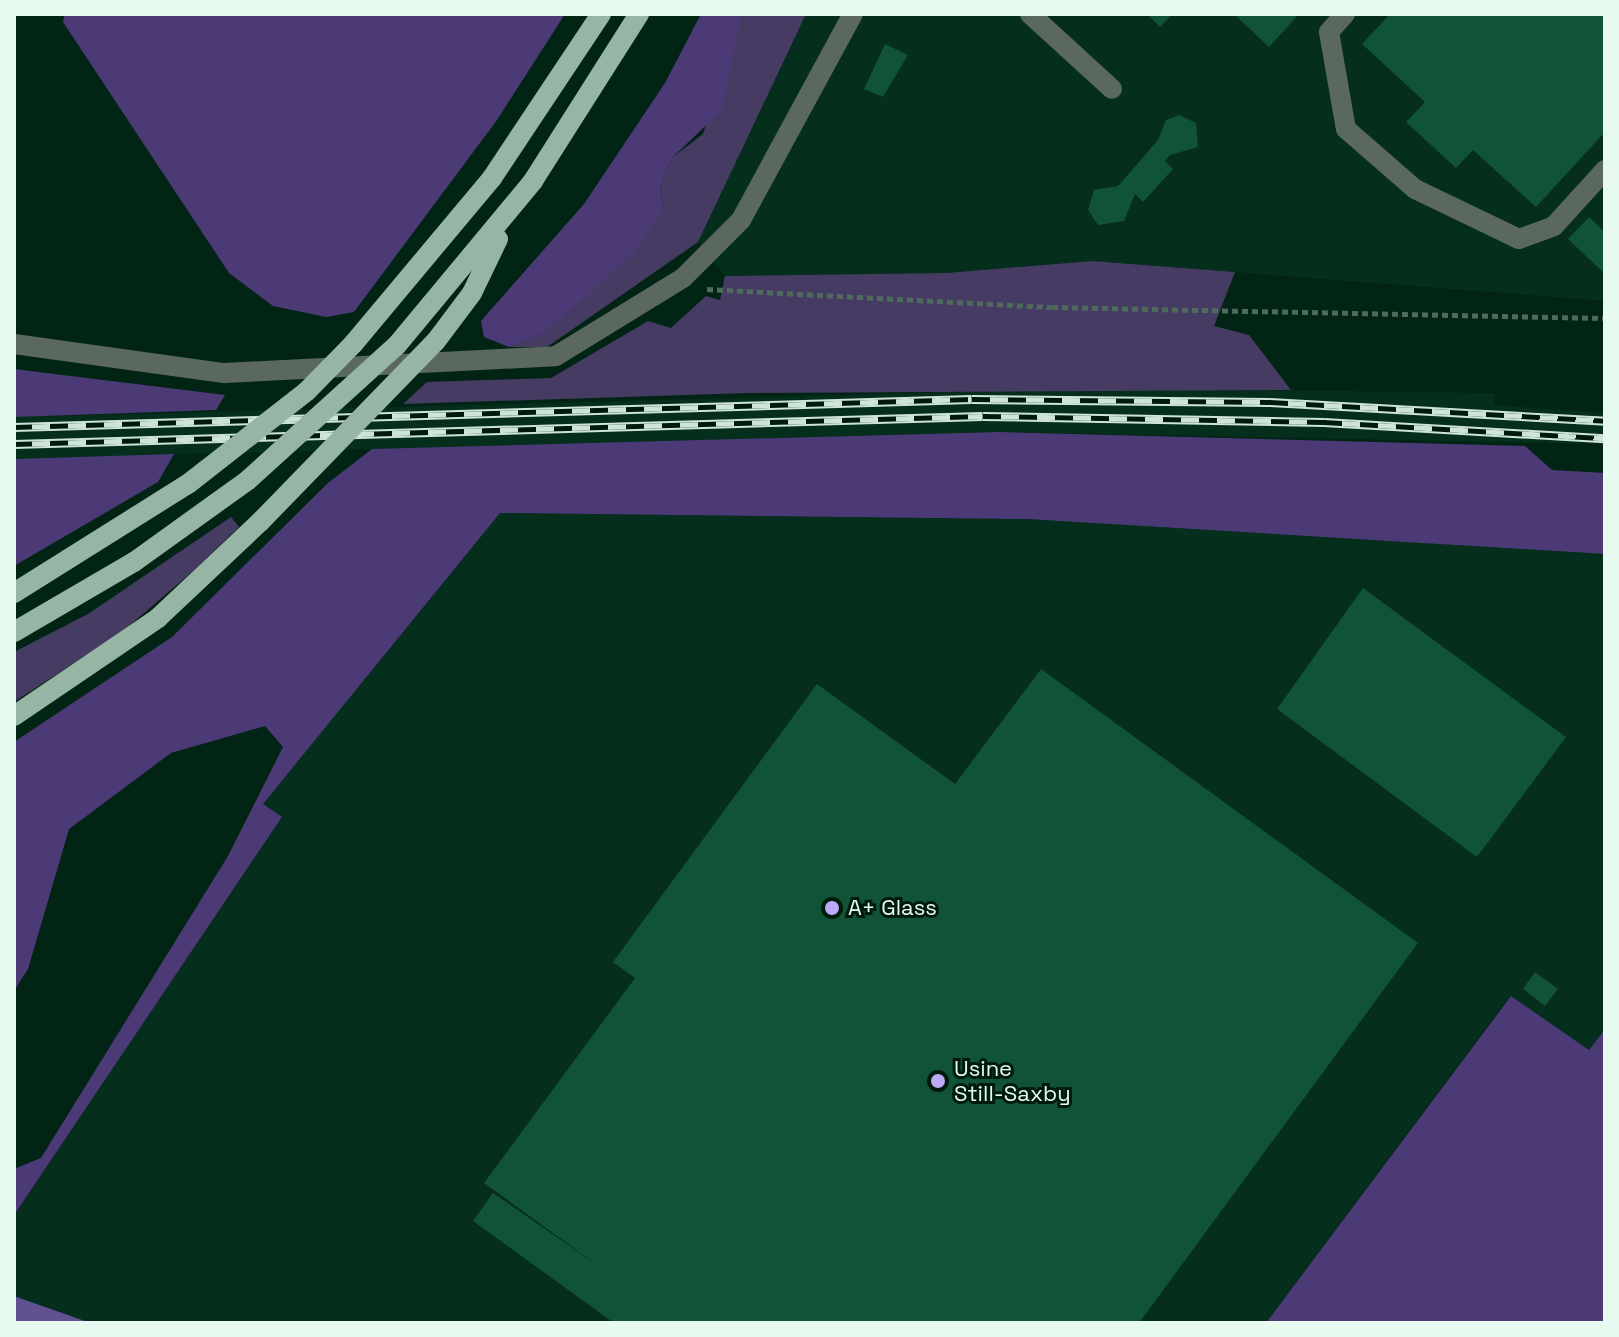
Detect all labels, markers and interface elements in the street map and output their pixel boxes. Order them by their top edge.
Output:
place label: A+ Glass [848,895,937,921]
marker: A+ Glass [823,899,841,917]
place label: Usine Still-Saxby [954,1055,1071,1106]
marker: Usine Still-Saxby [929,1072,947,1090]

